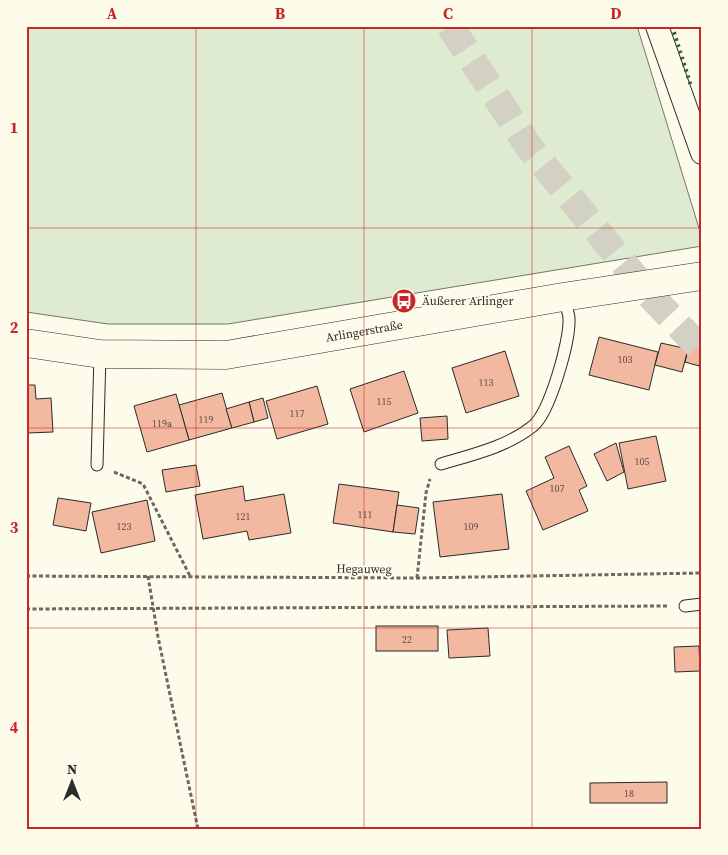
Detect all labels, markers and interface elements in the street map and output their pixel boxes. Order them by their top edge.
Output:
text: A [107,2,118,24]
text: B [275,2,286,24]
text: C [443,2,453,24]
text: D [610,2,622,24]
text: 1 [10,116,18,138]
bus stop icon: Äußerer Arlinger [391,288,417,314]
place label: Äußerer Arlinger [422,293,514,309]
text: 2 [10,316,19,338]
street label: Arlingerstraße [324,317,404,346]
house number: 103 [618,353,633,366]
house number: 113 [479,376,494,389]
house number: 115 [377,395,392,408]
house number: 117 [290,407,305,420]
house number: 119 [199,413,214,426]
house number: 119a [152,417,173,430]
house number: 105 [635,455,650,468]
house number: 107 [550,482,565,495]
house number: 111 [358,508,373,521]
house number: 121 [236,510,251,523]
text: 3 [10,516,19,538]
house number: 123 [117,520,132,533]
house number: 109 [464,520,479,533]
street label: Hegauweg [336,561,392,577]
house number: 22 [402,633,412,646]
text: 4 [10,716,19,738]
north arrow [48,758,98,808]
text: N [67,759,77,779]
house number: 18 [624,787,634,800]

